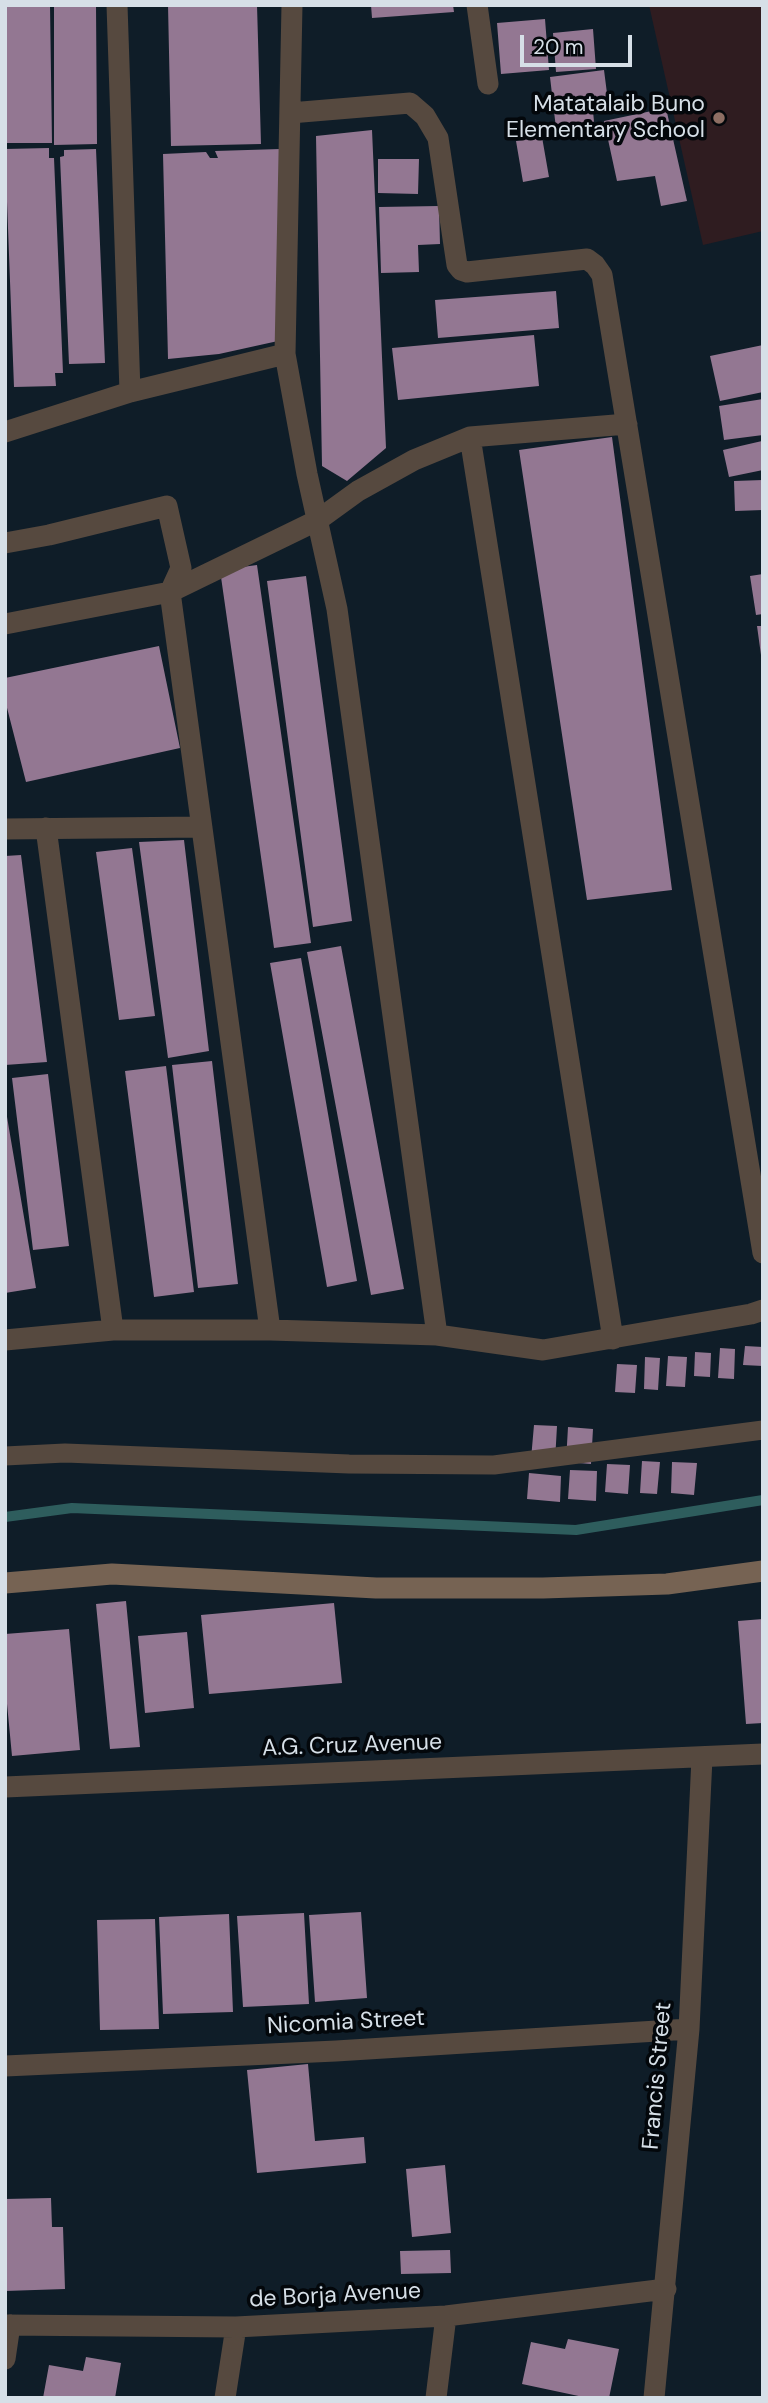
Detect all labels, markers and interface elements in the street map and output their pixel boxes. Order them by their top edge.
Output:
scale bar [523,21,635,65]
text: 20 m [533,33,584,61]
place label: Matatalaib Buno Elementary School [506,91,705,145]
marker: Matatalaib Buno Elementary School [711,110,727,126]
street label: A.G. Cruz Avenue [261,1729,443,1763]
street label: Francis Street [638,2001,678,2151]
street label: Nicomia Street [266,2005,426,2041]
street label: de Borja Avenue [248,2278,422,2314]

